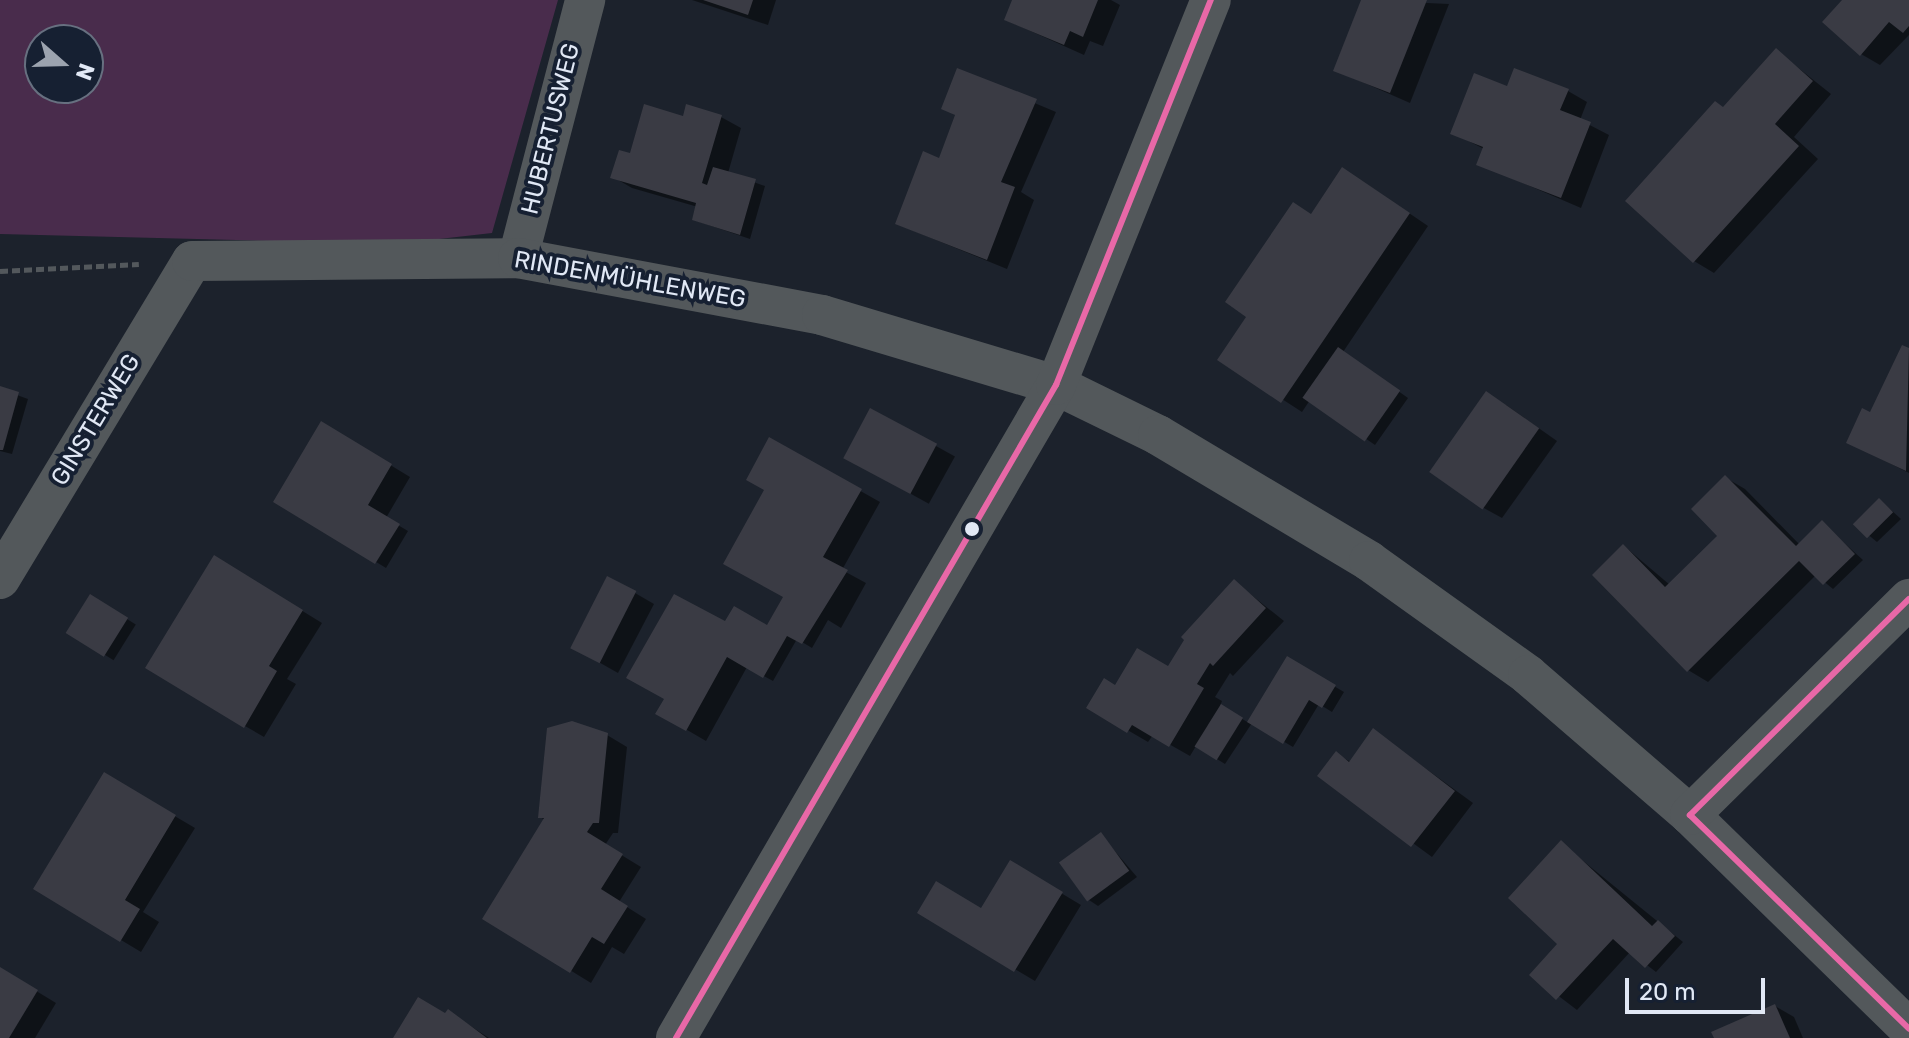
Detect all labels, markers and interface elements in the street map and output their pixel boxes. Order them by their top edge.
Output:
north arrow [24,24,104,104]
street label: HUBERTUSWEG [516,40,586,218]
text: N [70,60,101,84]
street label: RINDENMÜHLENWEG [512,245,748,315]
street label: GINSTERWEG [45,349,147,491]
unlabelled marker [964,521,980,537]
scale bar [1629,962,1769,1012]
text: 20 m [1639,978,1696,1006]

